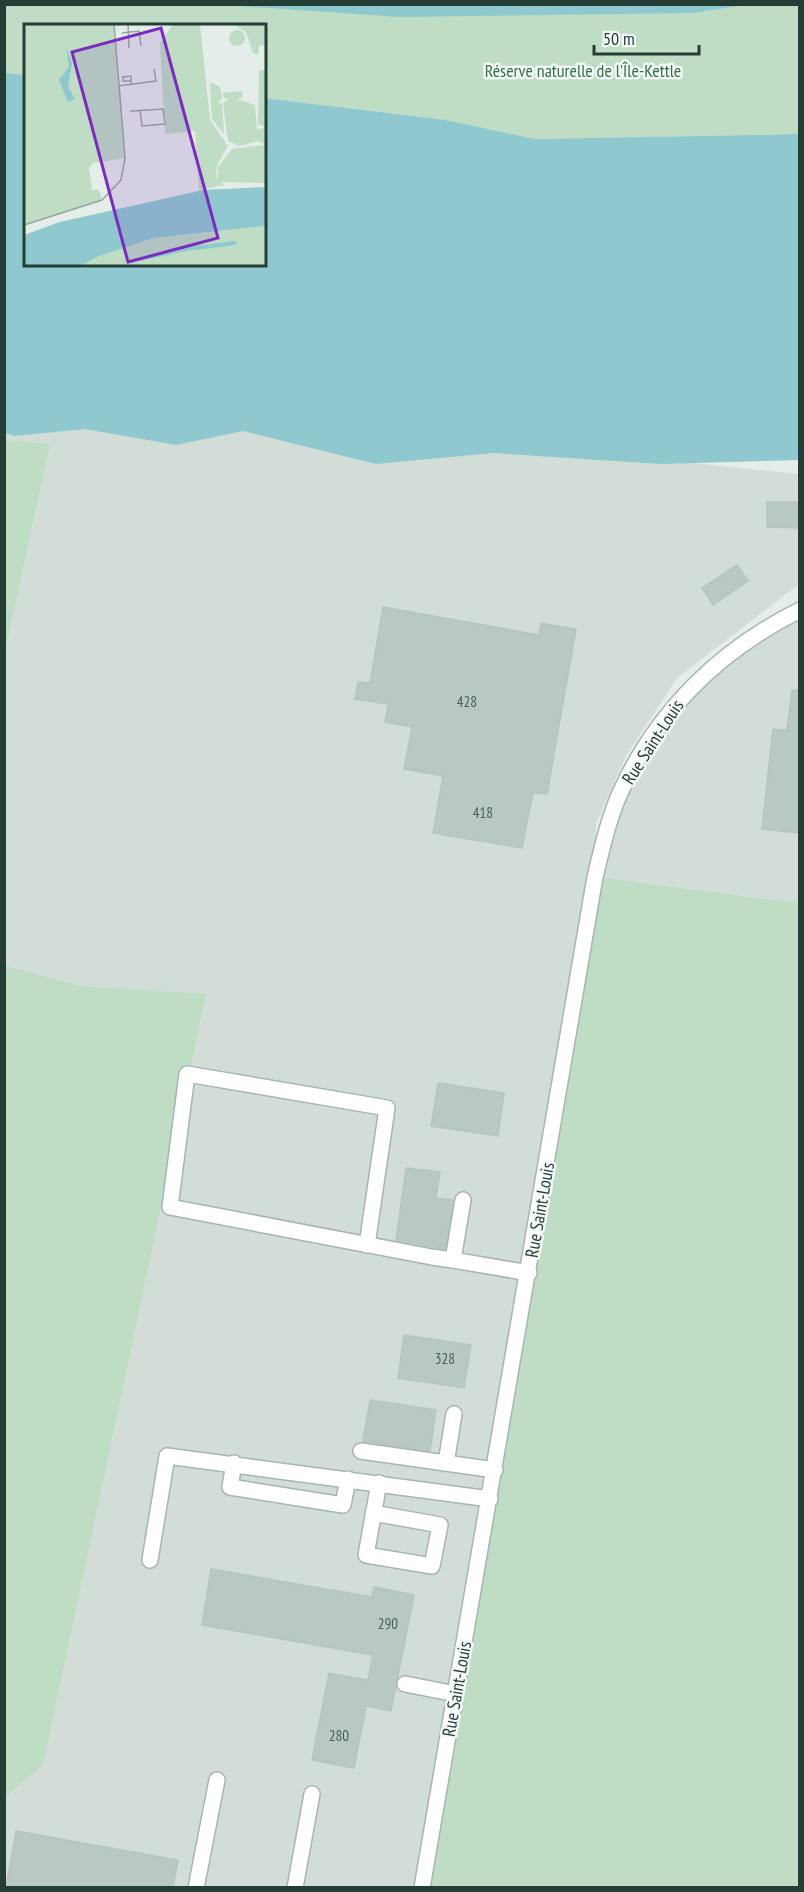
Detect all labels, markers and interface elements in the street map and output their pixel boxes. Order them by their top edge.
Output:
scale bar [594,18,699,56]
inset map [24,24,266,266]
text: 50 m [603,27,635,50]
park label: Réserve naturelle de l'Île-Kettle [485,59,681,82]
house number: 428 [457,692,477,711]
street label: Rue Saint-Louis [617,695,688,788]
house number: 418 [473,803,493,822]
street label: Rue Saint-Louis [520,1160,559,1259]
house number: 328 [435,1349,455,1368]
house number: 290 [378,1614,398,1633]
street label: Rue Saint-Louis [437,1639,476,1738]
house number: 280 [329,1726,349,1745]

